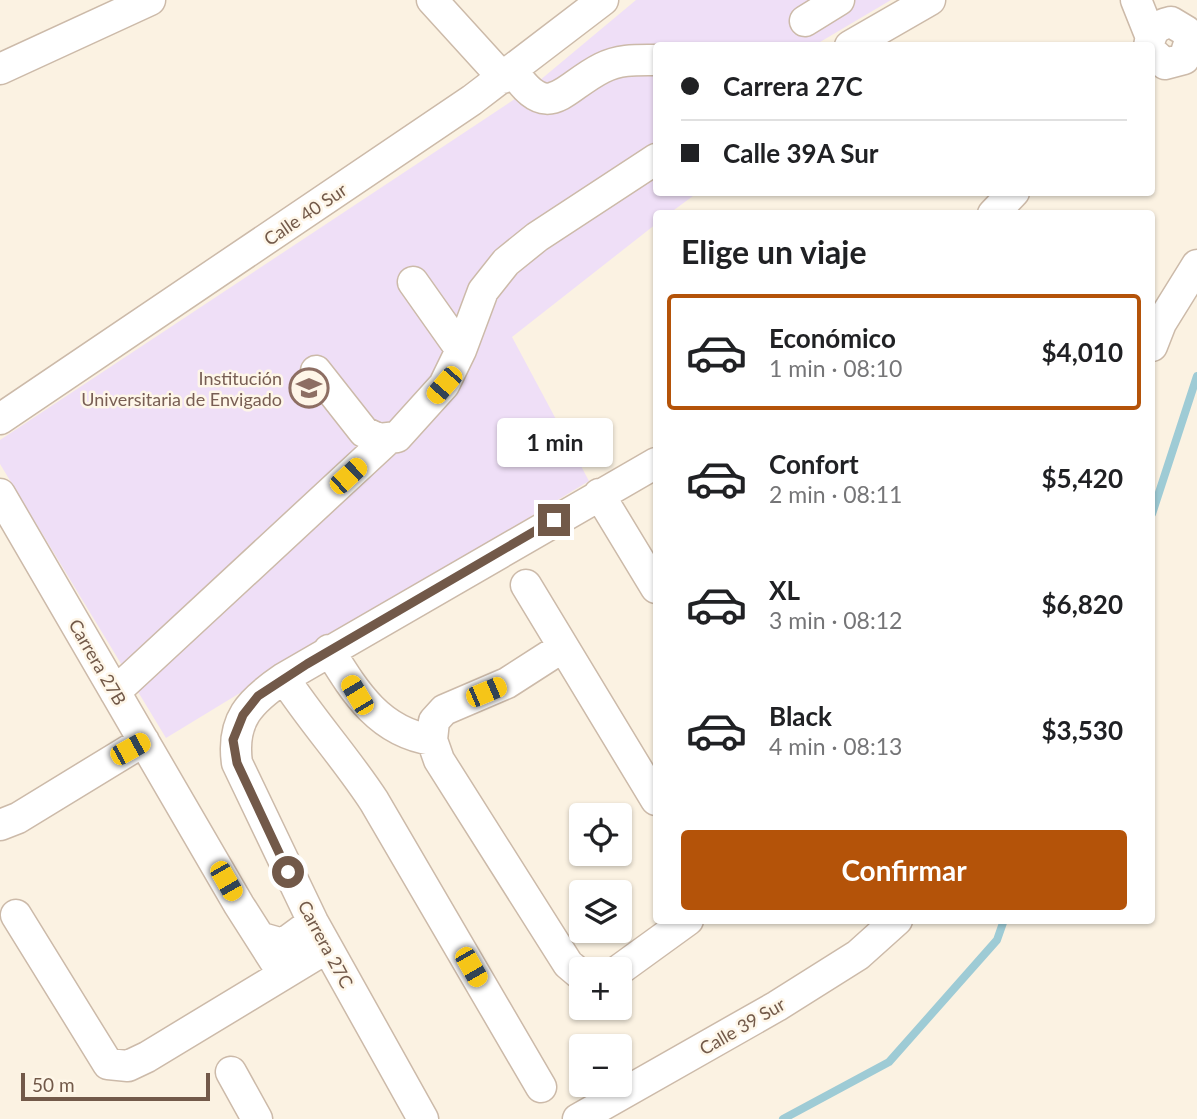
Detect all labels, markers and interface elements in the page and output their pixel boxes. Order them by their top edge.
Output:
text: Carrera 27C [723,70,863,102]
text: Calle 39A Sur [723,137,879,169]
street label: Calle 40 Sur [259,178,351,250]
text: Elige un viaje [681,232,866,271]
icon: car [685,321,748,384]
text: Económico [769,322,896,354]
text: $4,010 [1042,336,1123,368]
text: 1 min · 08:10 [769,354,902,382]
car [423,362,466,408]
place label: Institución Universitaria de Envigado [81,367,282,410]
school or university icon: Institución Universitaria de Envigado [288,367,330,409]
callout: 1 min [496,419,612,468]
text: 1 min [526,428,584,456]
icon: car [685,447,748,510]
text: Confort [769,448,859,480]
car [326,454,371,498]
text: $5,420 [1042,462,1123,494]
text: 2 min · 08:11 [769,480,902,508]
route end [538,504,570,536]
icon: car [685,573,748,636]
text: XL [769,574,800,606]
text: $6,820 [1042,588,1123,620]
text: 3 min · 08:12 [769,606,902,634]
street label: Carrera 27B [65,615,131,709]
car [338,672,377,718]
car [463,674,510,710]
icon: car [685,699,748,762]
text: Black [769,700,832,732]
text: $3,530 [1042,714,1123,746]
car [107,730,154,768]
text: 4 min · 08:13 [769,732,902,760]
map controls [569,803,632,1097]
button: locate [569,803,632,866]
button: Confirmar [681,830,1127,910]
route start [272,856,304,888]
car [207,858,246,904]
button: layers [569,880,632,943]
street label: Carrera 27C [294,896,358,992]
car [452,944,491,990]
button: + [569,957,632,1020]
street label: Calle 39 Sur [695,992,789,1059]
button: − [569,1034,632,1097]
scale bar [21,1070,210,1102]
text: 50 m [32,1073,75,1096]

